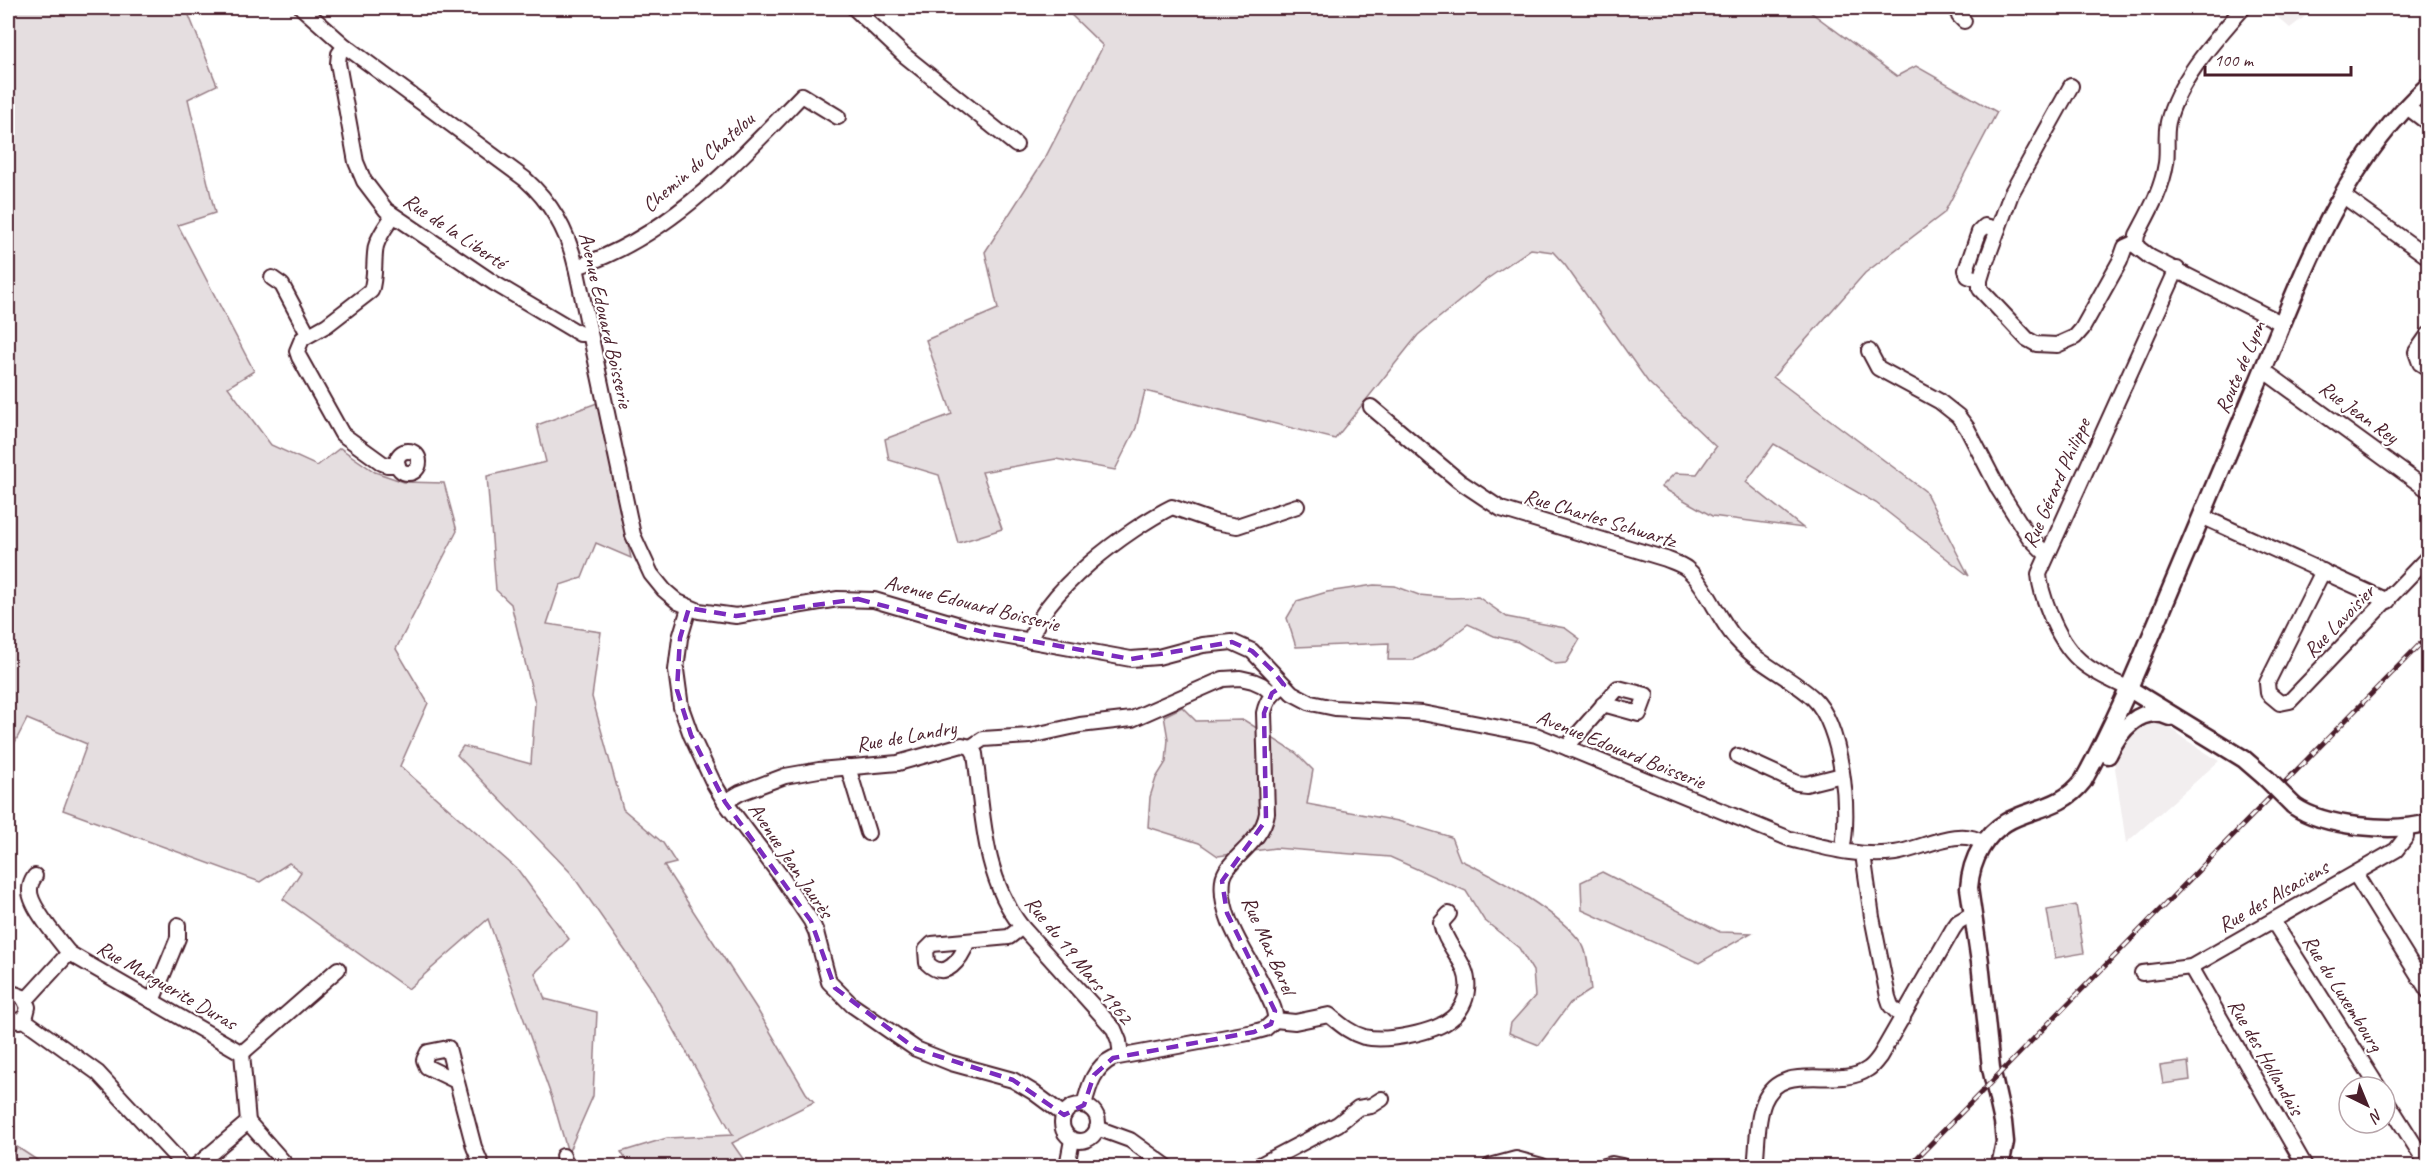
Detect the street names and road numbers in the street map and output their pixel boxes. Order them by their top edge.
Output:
street label: Chemin du Chatelou [637,105,760,218]
street label: Rue de la Liberté [399,187,514,277]
street label: Avenue Edouard Boisserie [573,230,639,411]
street label: Route de Lyon [2209,316,2271,417]
street label: Rue Jean Rey [2314,375,2405,450]
street label: Rue Gérard Philippe [2016,412,2097,552]
street label: Rue Charles Schwartz [1521,483,1681,554]
street label: Avenue Edouard Boisserie [882,569,1063,638]
street label: Rue Lavoisier [2298,578,2381,663]
street label: Avenue Edouard Boisserie [1533,703,1710,795]
street label: Rue de Landry [854,714,960,758]
street label: Avenue Jean Jaurès [743,797,840,924]
street label: Rue des Alsaciens [2213,853,2334,938]
street label: Rue du 19 Mars 1962 [1019,891,1140,1031]
street label: Rue Max Barel [1236,892,1303,1001]
street label: Rue du Luxembourg [2297,930,2390,1057]
street label: Rue Marguerite Duras [92,934,243,1036]
street label: Rue des Hollandais [2222,994,2311,1121]

